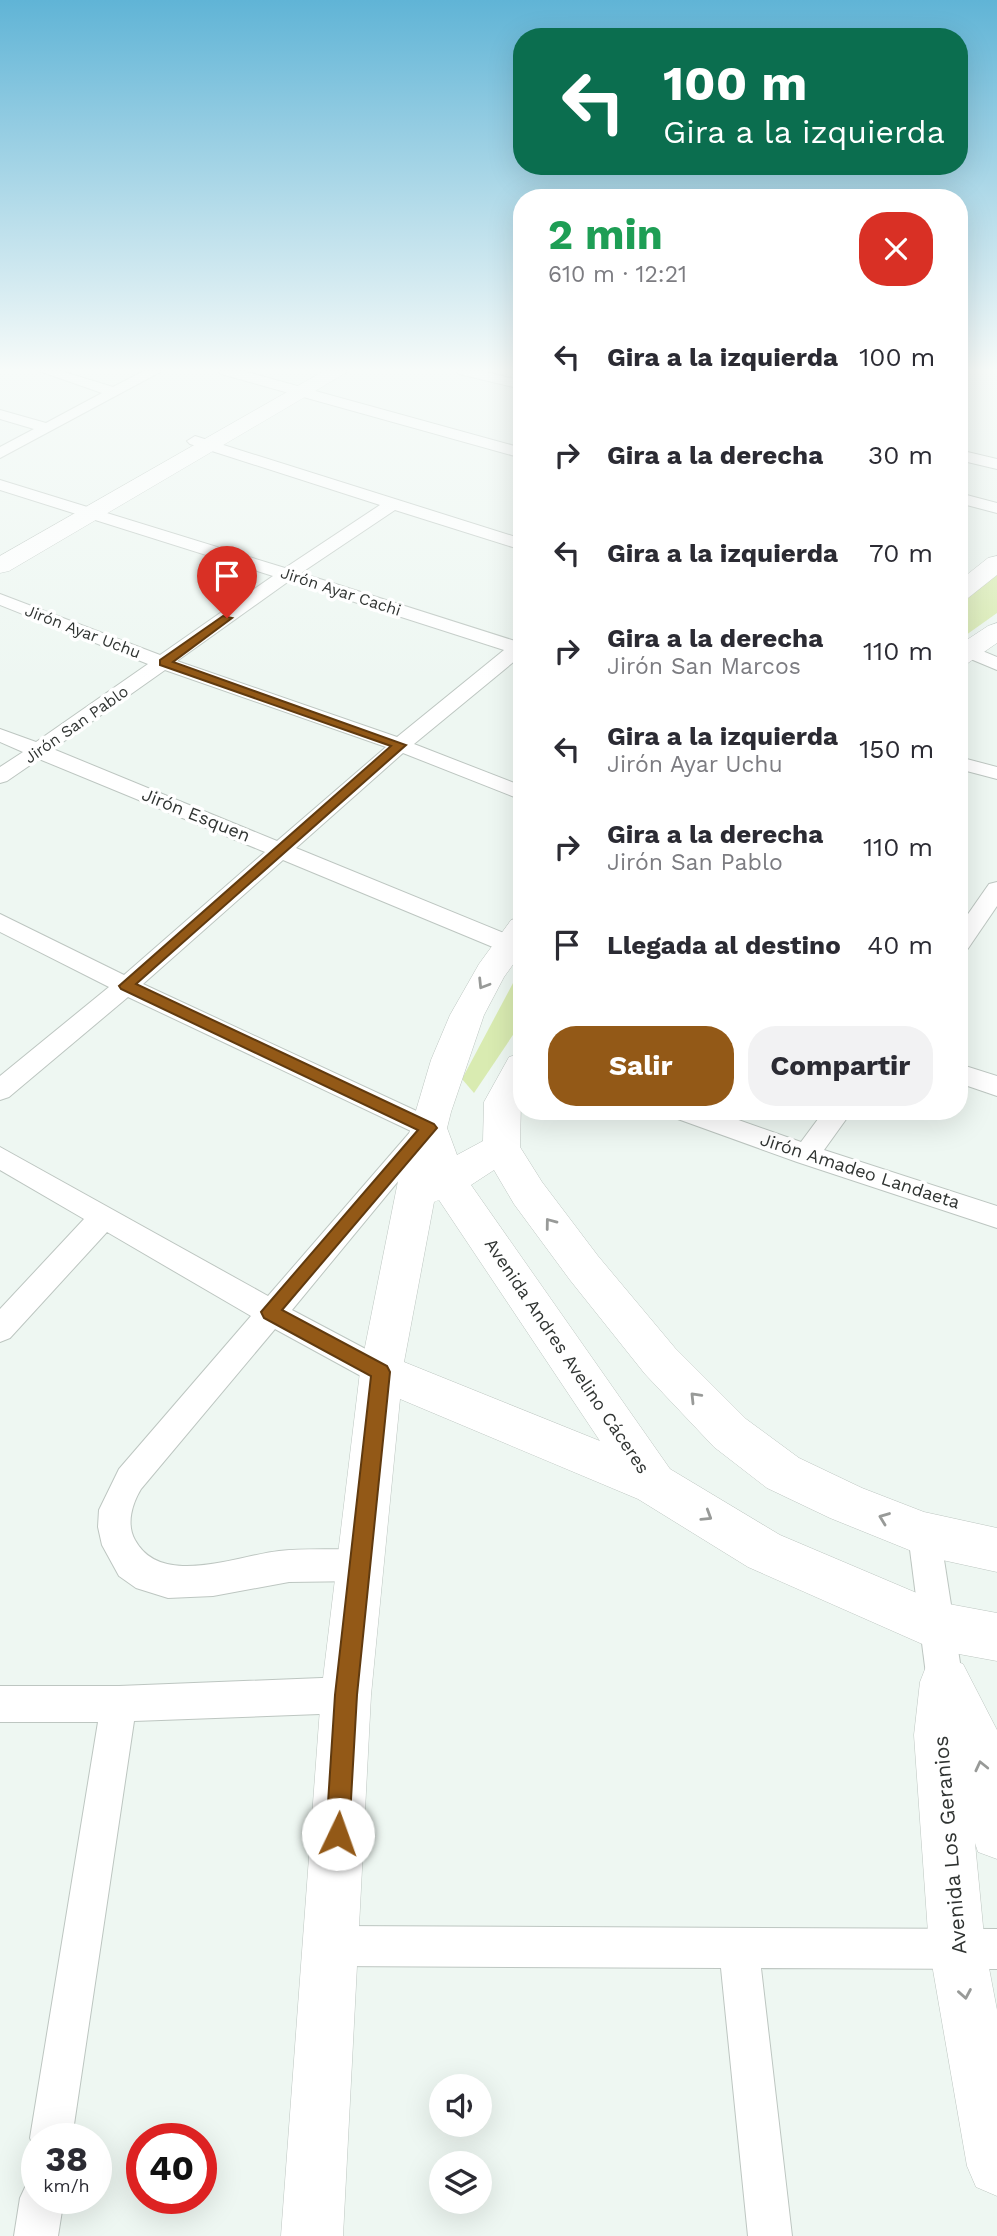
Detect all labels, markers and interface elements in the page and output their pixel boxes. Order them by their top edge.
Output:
text: 100 m [663,54,807,112]
icon: left [548,56,639,147]
text: Gira a la izquierda [663,113,945,151]
text: 2 min [548,210,663,259]
button: close [859,212,933,286]
text: 610 m · 12:21 [548,261,687,288]
icon: left [548,338,586,376]
text: Gira a la izquierda [607,342,838,372]
text: 100 m [859,342,935,372]
icon: right [548,436,586,474]
text: Gira a la derecha [607,440,823,470]
text: 30 m [868,440,933,470]
icon: left [548,534,586,572]
text: Gira a la izquierda [607,538,838,568]
text: 70 m [869,538,933,568]
pin [197,546,257,618]
icon: arrive [208,557,246,595]
street label: Jirón Ayar Cachi [278,563,403,620]
street label: Jirón Ayar Uchu [22,601,143,662]
text: Gira a la derecha [607,623,823,653]
icon: right [548,632,586,670]
text: 110 m [863,636,933,666]
text: Jirón San Marcos [607,653,801,680]
street label: Jirón San Pablo [21,682,132,767]
text: Gira a la izquierda [607,721,838,751]
icon: left [548,730,586,768]
text: 150 m [859,734,934,764]
text: Jirón Ayar Uchu [607,751,783,778]
street label: Jirón Esquen [139,783,253,846]
text: Gira a la derecha [607,819,823,849]
icon: right [548,828,586,866]
text: 110 m [863,832,933,862]
text: Jirón San Pablo [607,849,783,876]
icon: arrive [548,926,586,964]
text: Llegada al destino [607,930,841,960]
text: 40 m [867,930,933,960]
one-way arrow [479,976,492,989]
button: Salir [548,1026,734,1106]
button: Compartir [748,1026,933,1106]
street label: Jirón Amadeo Landaeta [758,1128,963,1213]
one-way arrow [545,1218,558,1230]
street label: Avenida Andres Avelino Cáceres [481,1234,654,1477]
one-way arrow [691,1392,704,1405]
one-way arrow [699,1508,712,1521]
one-way arrow [879,1513,891,1527]
street label: Avenida Los Geranios [927,1735,972,1955]
one-way arrow [975,1760,989,1772]
position arrow [301,1797,375,1871]
one-way arrow [957,1988,972,2000]
map controls [429,2074,492,2214]
button: sound [429,2074,492,2137]
speed limit sign: 40 [126,2123,217,2214]
text: 38 [45,2138,88,2180]
button: layers [429,2151,492,2214]
text: km/h [43,2175,90,2196]

